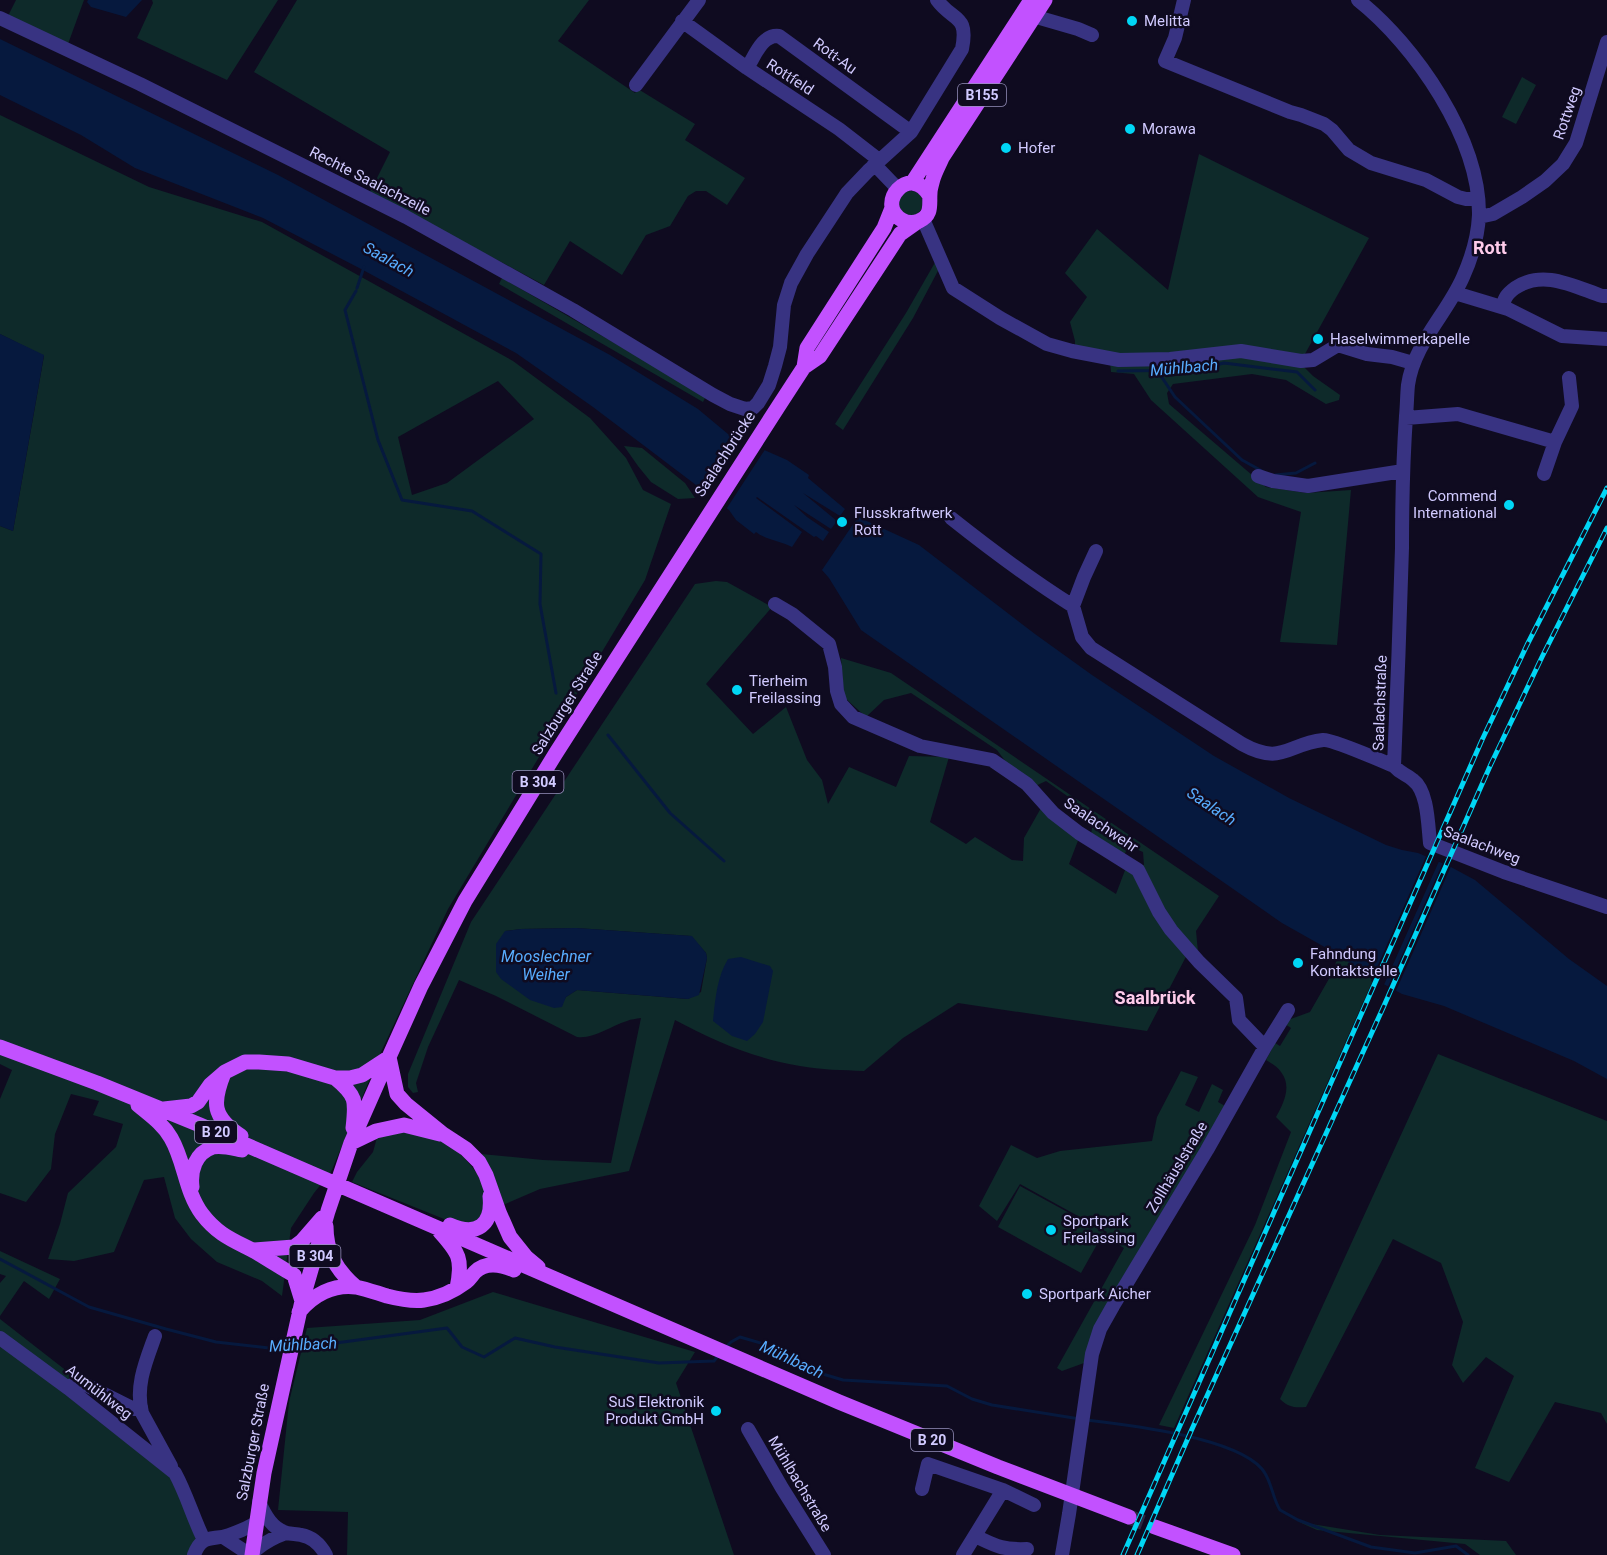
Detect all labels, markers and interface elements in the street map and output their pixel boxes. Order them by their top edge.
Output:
place label: Melitta [1144,12,1190,30]
marker: Melitta [1125,14,1139,28]
street label: Rott-Au [810,34,860,78]
street label: Rottfeld [763,55,817,99]
road number: B155 [958,84,1006,106]
street label: Rottweg [1549,84,1585,142]
place label: Morawa [1142,120,1196,138]
marker: Morawa [1123,122,1137,136]
place label: Hofer [1018,139,1055,157]
marker: Hofer [999,141,1013,155]
street label: Rechte Saalachzeile [306,143,434,219]
district label: Rott [1473,237,1507,258]
water label: Saalach [360,238,417,281]
place label: Haselwimmerkapelle [1330,330,1470,348]
marker: Haselwimmerkapelle [1311,332,1325,346]
water label: Mühlbach [1149,355,1219,380]
street label: Saalachbrücke [691,408,759,500]
place label: Commend International [1413,487,1497,522]
marker: Commend International [1502,498,1516,512]
place label: Flusskraftwerk Rott [854,504,953,539]
marker: Flusskraftwerk Rott [835,515,849,529]
street label: Salzburger Straße [528,648,606,758]
street label: Saalachstraße [1369,655,1391,751]
place label: Tierheim Freilassing [749,672,821,707]
marker: Tierheim Freilassing [730,683,744,697]
road number: B 304 [512,771,564,793]
water label: Saalach [1184,783,1240,830]
street label: Saalachwehr [1060,794,1142,856]
street label: Saalachweg [1441,822,1523,868]
place label: Fahndung Kontaktstelle [1310,945,1398,980]
water label: Mooslechner Weiher [501,947,592,984]
marker: Fahndung Kontaktstelle [1291,956,1305,970]
district label: Saalbrück [1115,987,1196,1008]
street label: Zollhäuslstraße [1143,1118,1211,1216]
road number: B 20 [195,1121,237,1143]
place label: Sportpark Freilassing [1063,1212,1135,1247]
marker: Sportpark Freilassing [1044,1223,1058,1237]
road number: B 304 [290,1245,340,1267]
place label: Sportpark Aicher [1039,1285,1151,1303]
marker: Sportpark Aicher [1020,1287,1034,1301]
water label: Mühlbach [268,1333,338,1356]
water label: Mühlbach [757,1336,827,1382]
street label: Aumühlweg [62,1361,136,1423]
street label: Salzburger Straße [233,1382,273,1502]
place label: SuS Elektronik Produkt GmbH [606,1393,704,1428]
marker: SuS Elektronik Produkt GmbH [709,1404,723,1418]
road number: B 20 [911,1429,953,1451]
street label: Mühlbachstraße [764,1433,836,1535]

